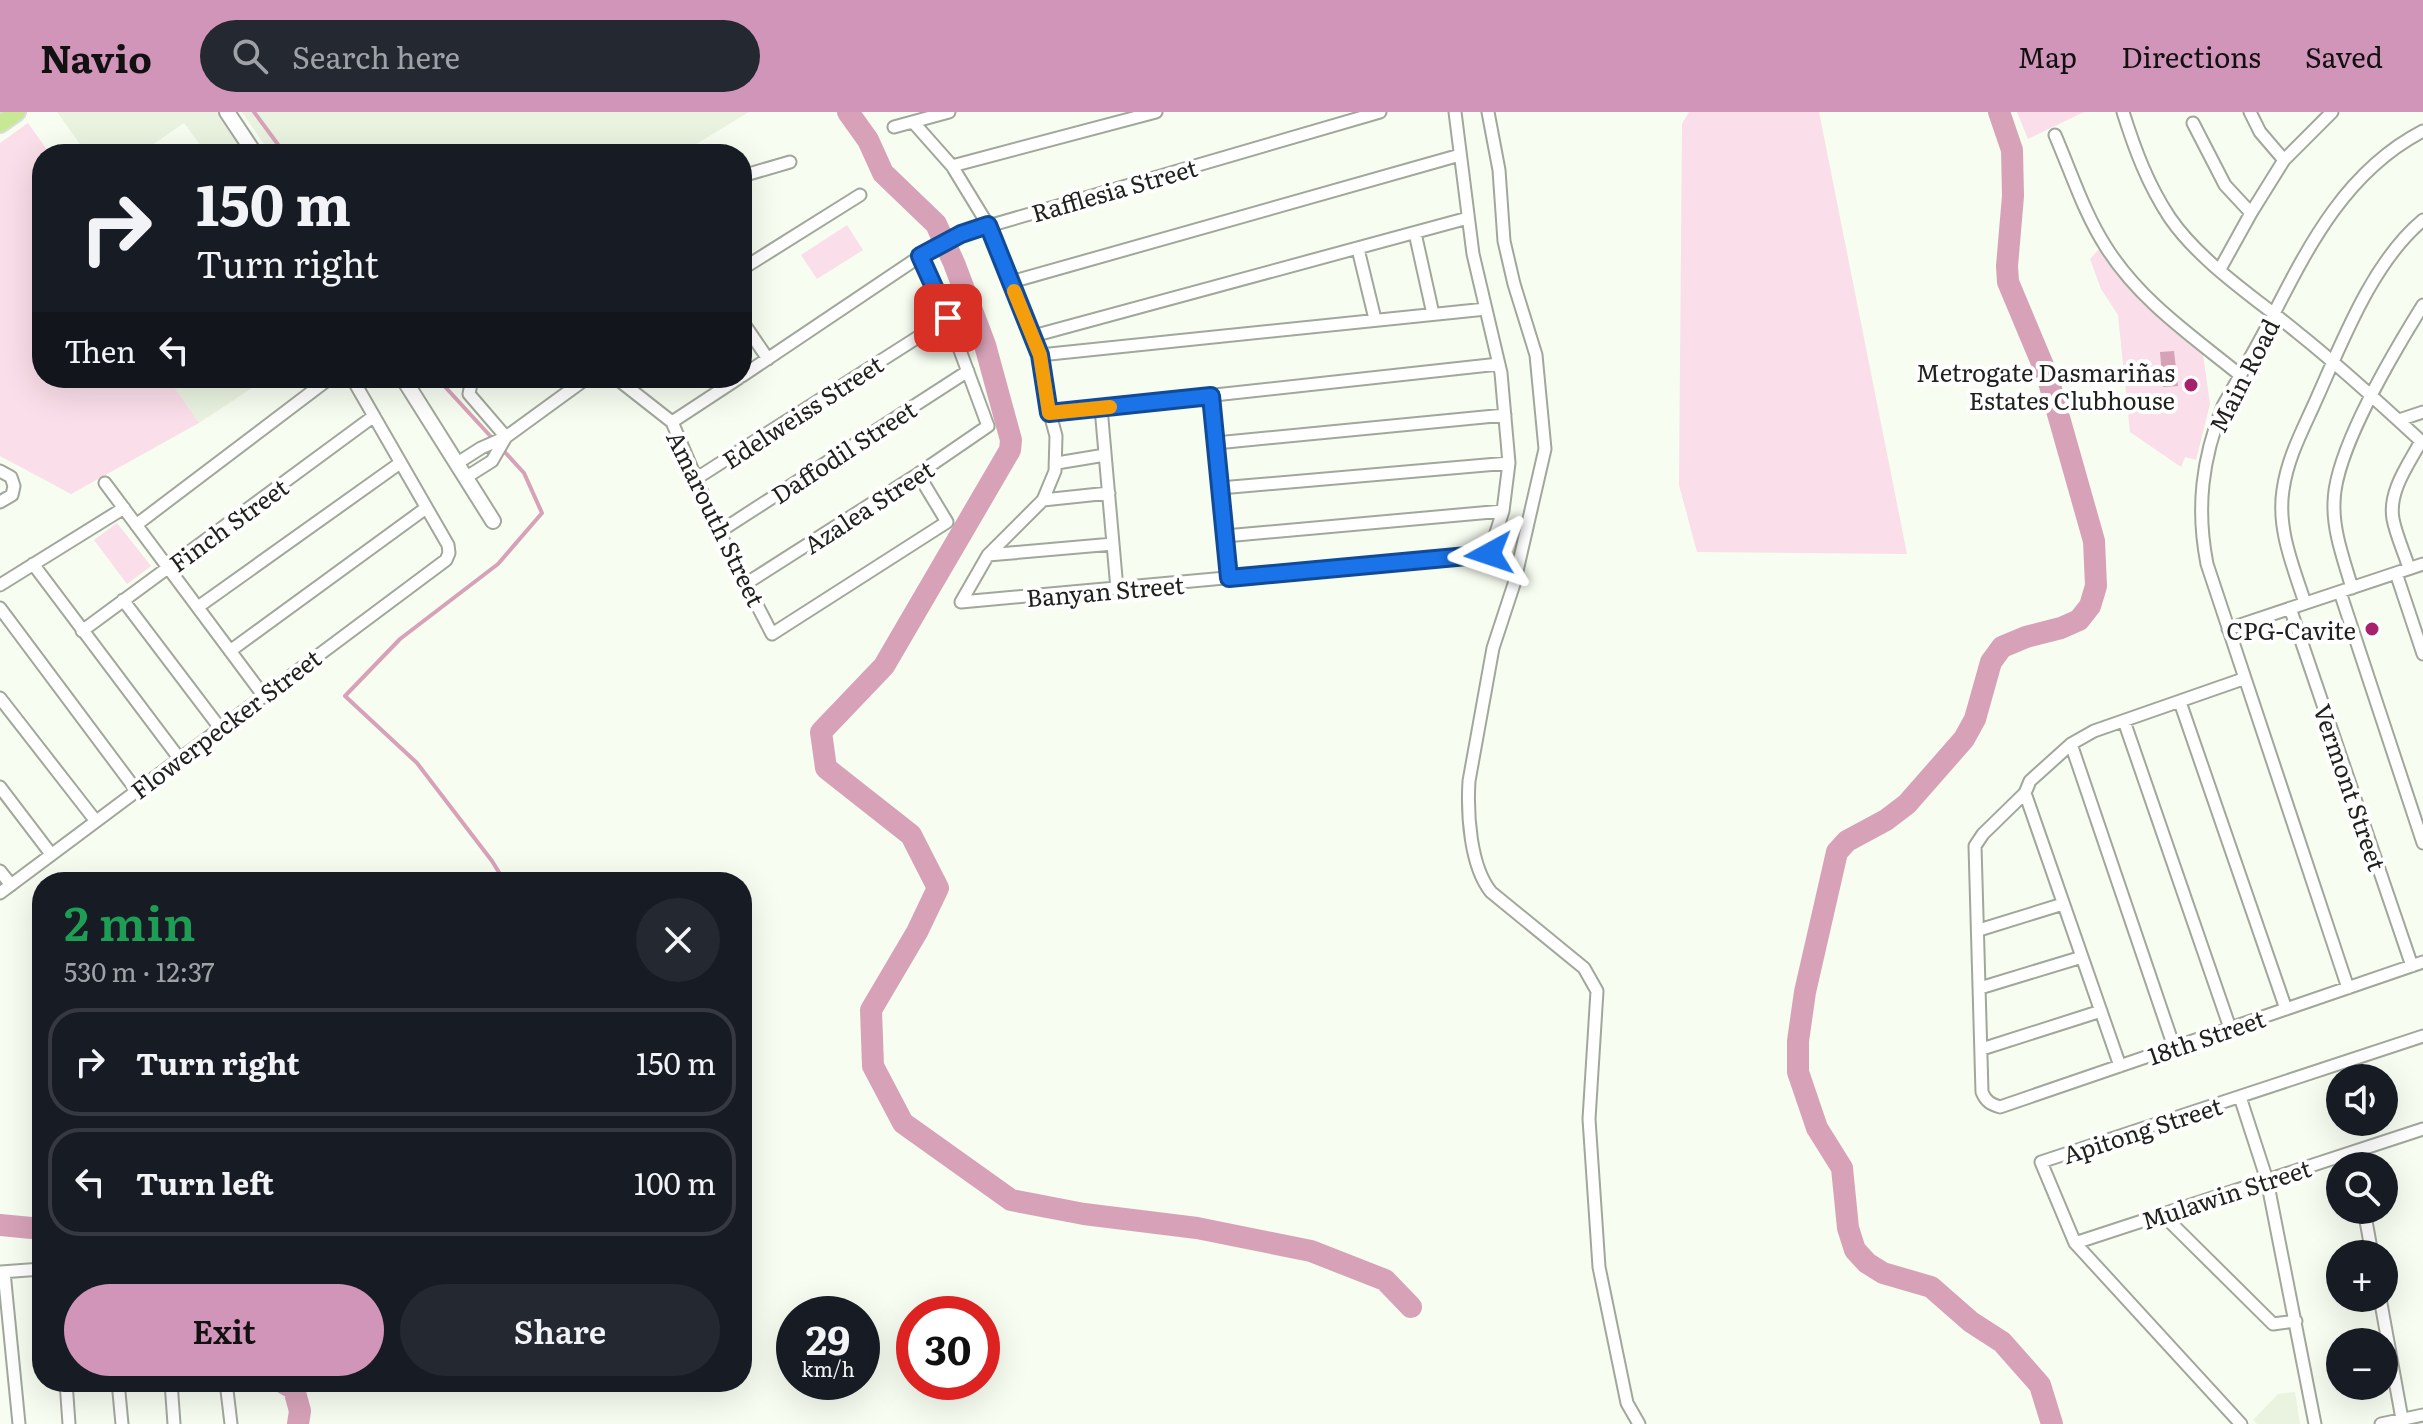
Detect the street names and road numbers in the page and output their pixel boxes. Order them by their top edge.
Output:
street label: Rafflesia Street [1027,149,1201,229]
street label: Main Road [2199,312,2287,438]
street label: Edelweiss Street [715,346,890,476]
street label: Daffodil Street [764,391,923,511]
street label: Amarouth Street [659,424,775,612]
street label: Azalea Street [796,451,940,561]
street label: Finch Street [161,469,295,579]
street label: Banyan Street [1024,566,1186,614]
street label: Flowerpecker Street [123,640,328,806]
street label: Vermont Street [2306,699,2396,875]
street label: 18th Street [2143,999,2270,1072]
street label: Apitong Street [2058,1087,2226,1171]
street label: Mulawin Street [2137,1149,2315,1237]

